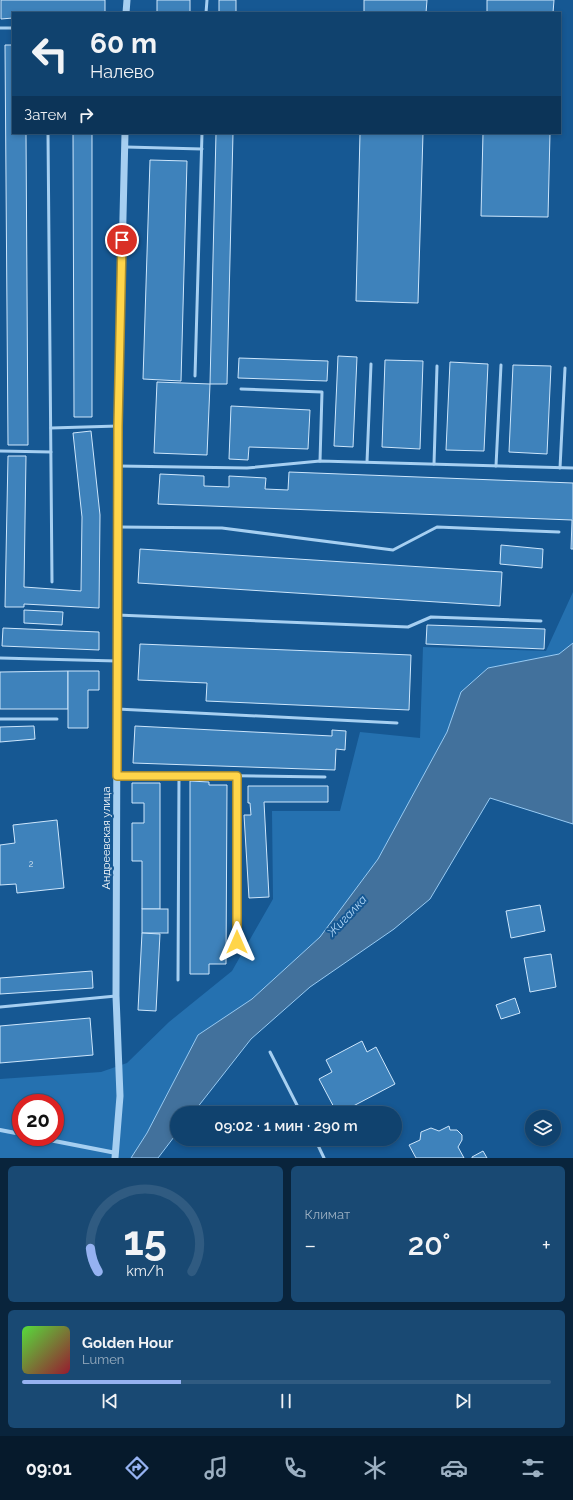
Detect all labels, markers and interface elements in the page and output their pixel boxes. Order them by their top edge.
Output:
text: 60 m [90,27,157,60]
icon: left [24,28,76,80]
text: Налево [90,61,154,82]
icon: right [75,104,97,126]
text: Затем [24,106,67,124]
pin [105,223,139,257]
icon: arrive [111,229,133,251]
street label: Андреевская улица [100,787,113,889]
house number: 2 [29,859,34,869]
water label: Жигалка [324,893,369,940]
position arrow [216,921,258,963]
speed limit sign: 20 [12,1094,64,1146]
map controls [525,1110,561,1146]
button: layers [525,1110,561,1146]
text: 09:02 · 1 мин · 290 m [214,1117,358,1135]
text: Климат [305,1207,350,1222]
text: 15 [123,1216,167,1265]
text: 20° [408,1227,450,1262]
text: − [305,1232,316,1258]
text: + [542,1232,551,1258]
text: km/h [126,1263,164,1279]
text: Golden Hour [82,1334,173,1352]
text: Lumen [82,1352,124,1367]
icon: previous [99,1390,121,1412]
icon: pause [275,1390,297,1412]
icon: next [452,1390,474,1412]
icon: directions [123,1454,151,1482]
icon: music [202,1454,230,1482]
icon: phone [281,1454,309,1482]
icon: climate [361,1454,389,1482]
icon: car [440,1454,468,1482]
icon: filters [519,1454,547,1482]
text: 09:01 [26,1458,72,1479]

